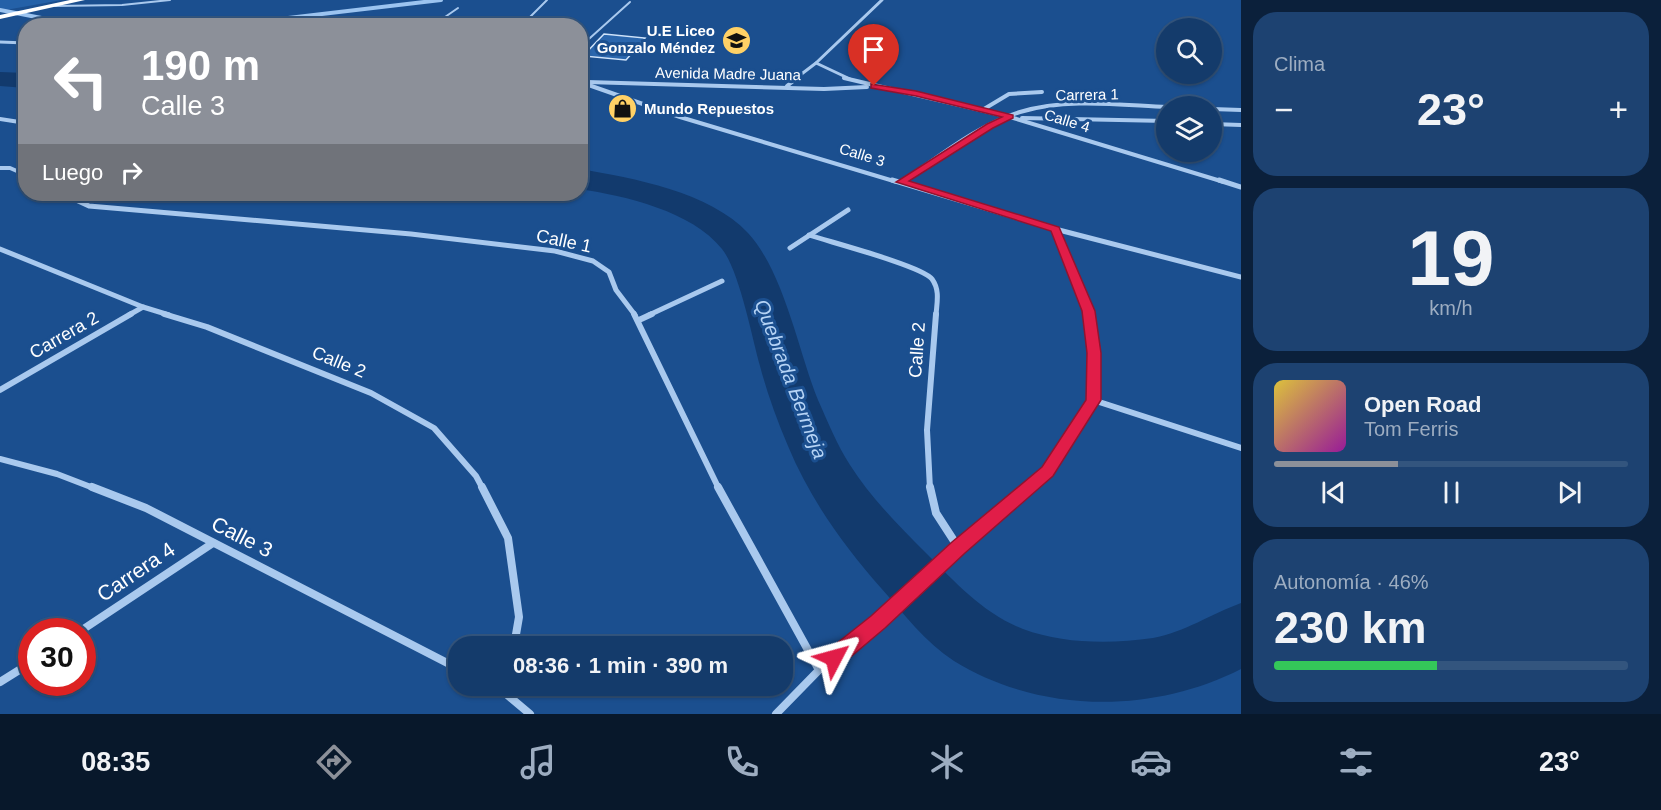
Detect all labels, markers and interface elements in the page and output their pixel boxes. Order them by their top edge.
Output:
map controls [1156,18,1222,162]
button: search [1156,18,1222,84]
place label: U.E Liceo Gonzalo Méndez [597,22,715,56]
school or university icon: U.E Liceo Gonzalo Méndez [720,24,752,56]
pin [848,24,899,86]
icon: arrive [857,33,890,66]
icon: left [42,42,120,120]
text: 190 m [141,42,260,89]
text: Clima [1274,53,1325,75]
street label: Avenida Madre Juana [655,64,802,83]
text: 23° [1417,84,1485,135]
street label: Carrera 1 [1055,85,1119,104]
text: Calle 3 [141,91,225,121]
text: − [1274,91,1293,128]
text: + [1609,91,1628,128]
shop icon: Mundo Repuestos [607,93,639,125]
button: layers [1156,96,1222,162]
place label: Mundo Repuestos [644,100,774,117]
street label: Calle 4 [1042,106,1092,135]
street label: Calle 3 [837,140,887,169]
icon: right [115,156,148,189]
text: Luego [42,160,103,185]
text: 19 [1408,214,1494,302]
street label: Calle 1 [535,225,593,257]
water label: Quebrada Bermeja [750,296,832,462]
text: km/h [1429,297,1473,319]
street label: Carrera 2 [26,307,102,363]
street label: Calle 2 [905,321,929,379]
street label: Calle 2 [309,342,369,382]
text: Open Road [1364,392,1481,417]
text: Tom Ferris [1364,418,1458,440]
icon: previous [1317,476,1350,509]
icon: pause [1435,476,1468,509]
icon: next [1553,476,1586,509]
street label: Calle 3 [208,511,277,562]
street label: Carrera 4 [93,537,179,606]
text: Autonomía · 46% [1274,571,1429,593]
text: 230 km [1274,602,1427,653]
speed limit sign: 30 [18,618,96,696]
position arrow [802,626,866,690]
text: 08:36 · 1 min · 390 m [513,653,728,678]
icon: directions [313,741,355,783]
icon: music [517,741,559,783]
icon: phone [721,741,763,783]
icon: climate [926,741,968,783]
icon: car [1130,741,1172,783]
icon: filters [1335,741,1377,783]
text: 08:35 [81,747,150,777]
text: 23° [1539,747,1580,777]

